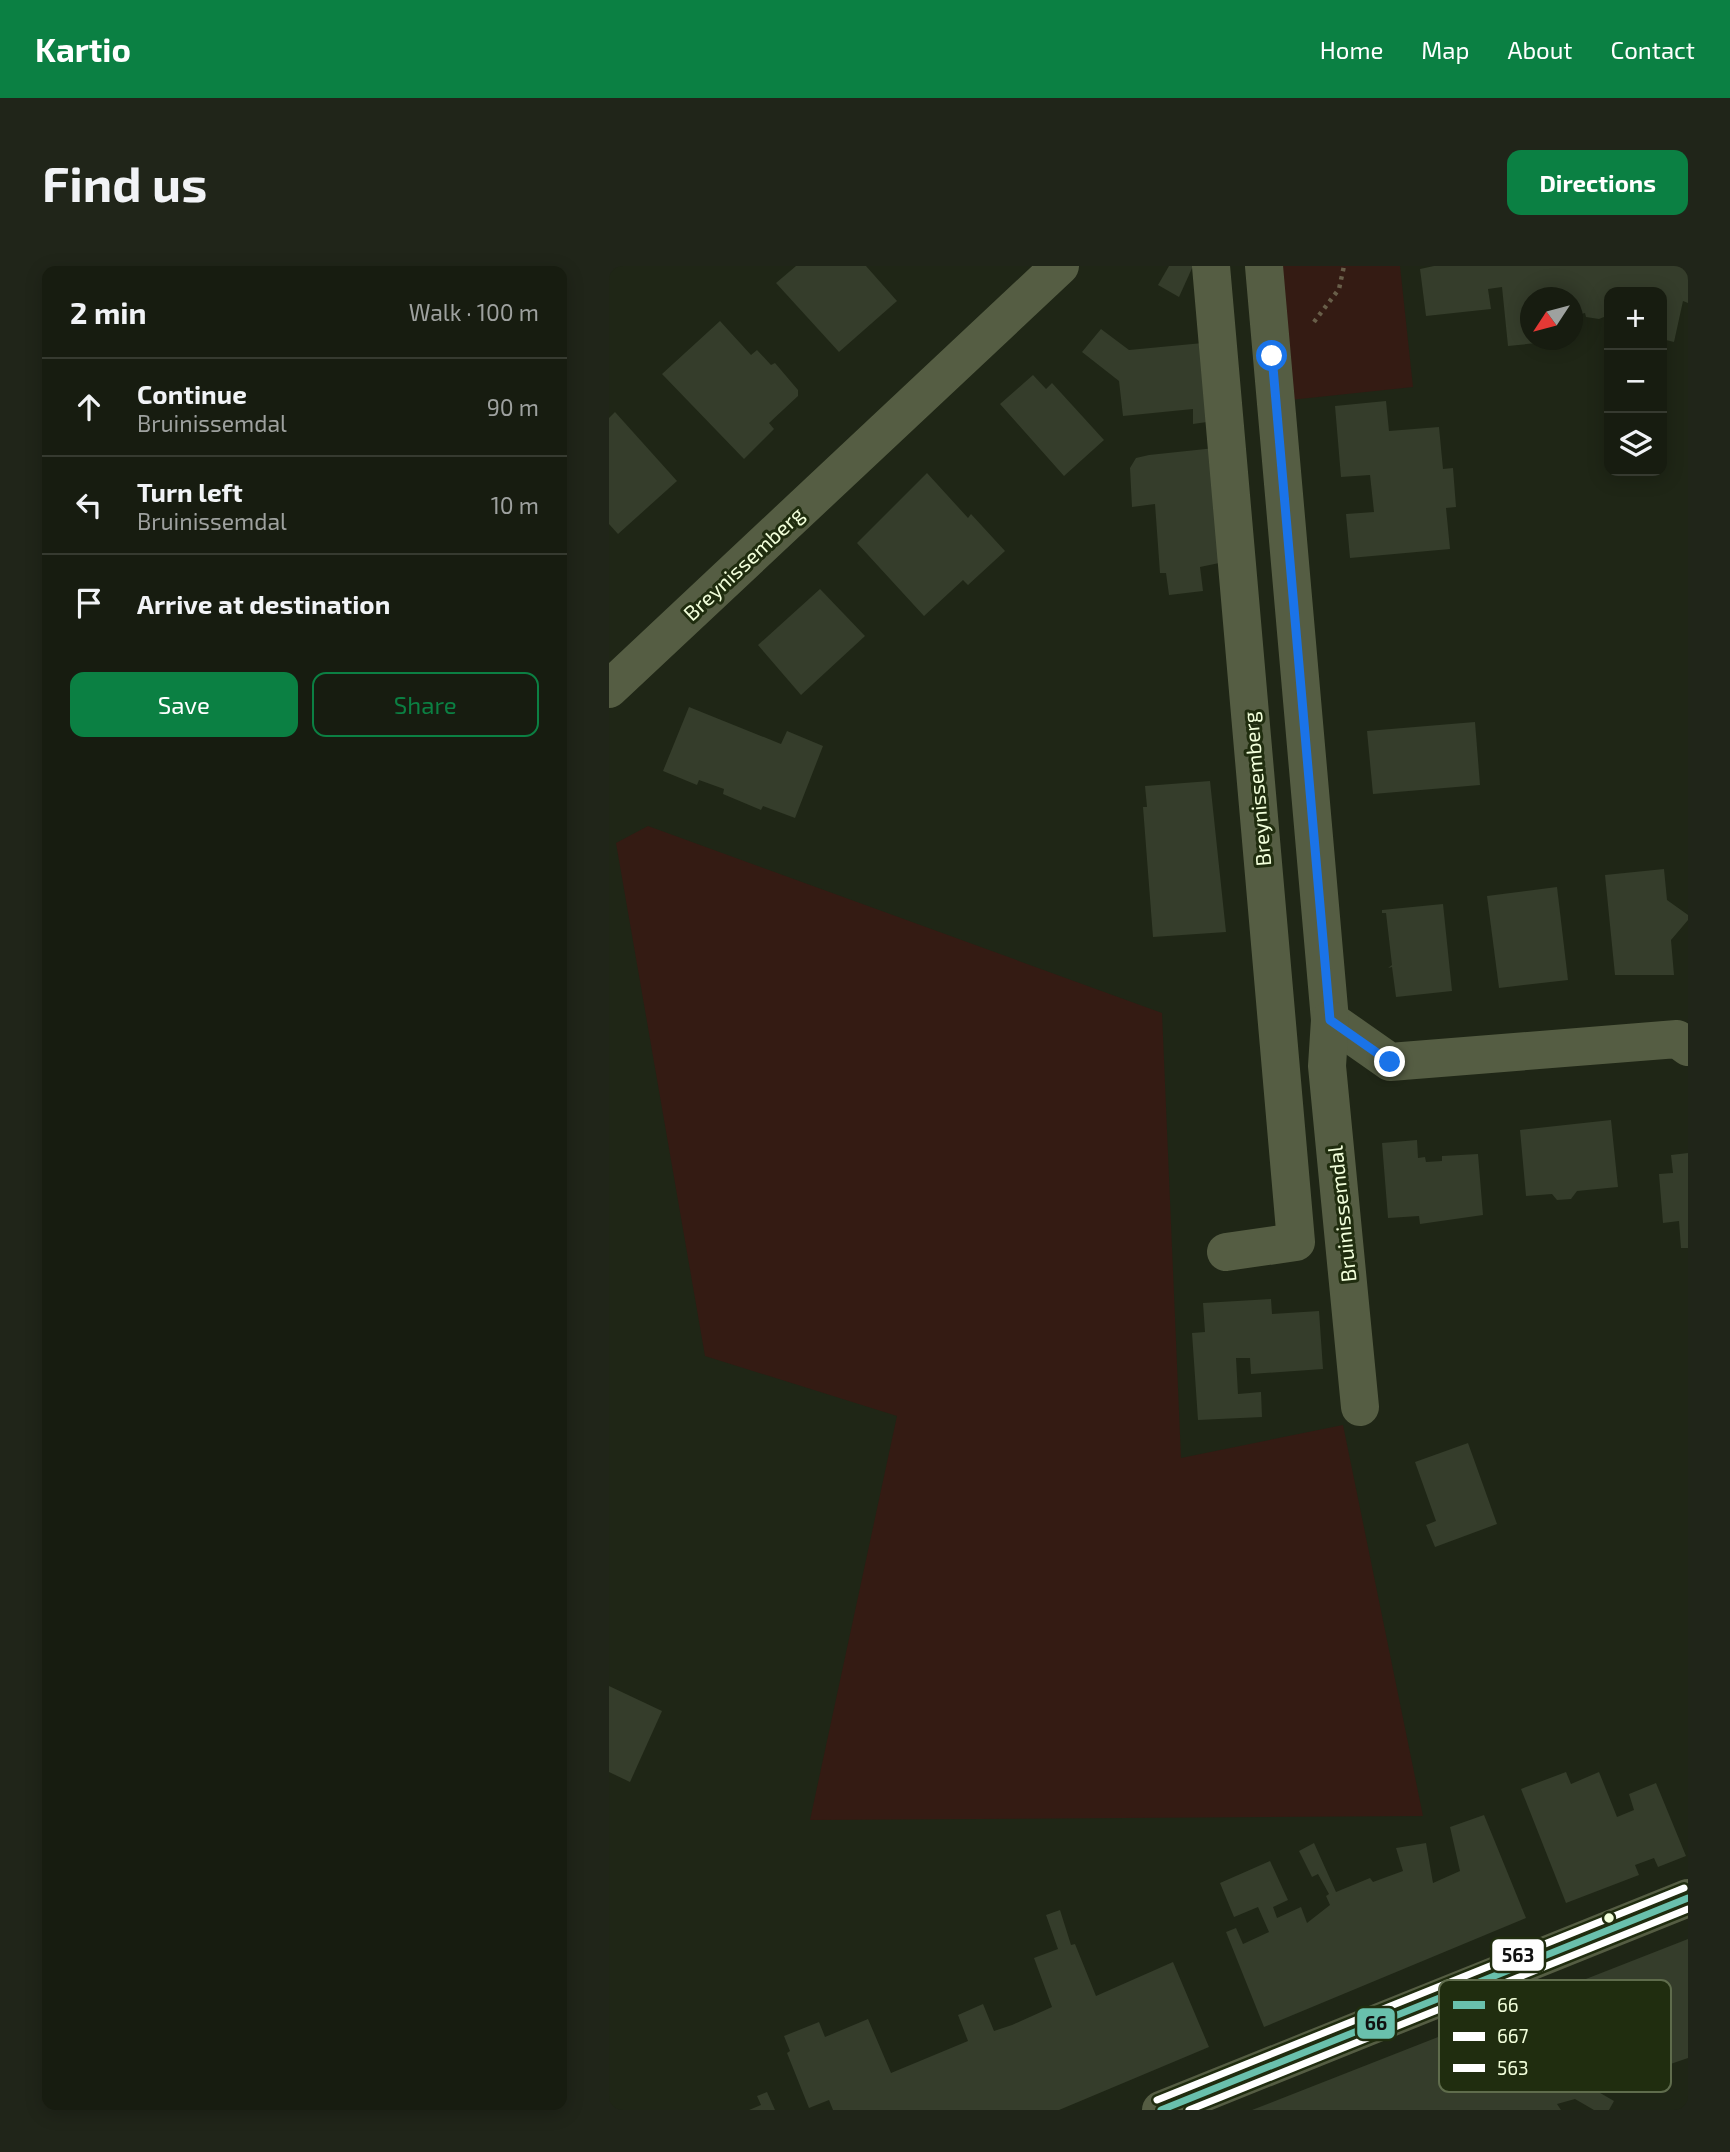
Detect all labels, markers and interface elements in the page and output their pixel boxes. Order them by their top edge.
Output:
text: Kartio [35,29,131,69]
text: Home [1320,35,1383,64]
text: Map [1421,35,1469,64]
text: About [1507,35,1573,64]
text: Contact [1611,35,1695,64]
button: Directions [1507,150,1688,215]
text: Find us [42,153,207,212]
north arrow [1520,287,1583,350]
map controls [1604,287,1667,476]
button: + [1604,287,1667,350]
text: 2 min [70,294,147,330]
text: Walk · 100 m [409,298,539,326]
route start [1256,340,1287,371]
button: − [1604,350,1667,413]
text: Continue [137,378,247,409]
icon: ahead [70,388,108,426]
text: 90 m [487,393,539,421]
text: Bruinissemdal [137,409,287,437]
button: layers [1604,413,1667,476]
text: Turn left [137,476,243,507]
icon: left [70,486,108,524]
text: 10 m [491,491,539,519]
street label: Breynissemberg [678,501,808,625]
text: Bruinissemdal [137,507,287,535]
icon: arrive [70,584,108,622]
text: Arrive at destination [137,588,390,619]
button: Save [70,672,298,737]
button: Share [312,672,539,737]
street label: Breynissemberg [1237,710,1275,867]
route end [1374,1046,1405,1077]
street label: Bruinissemdal [1321,1144,1361,1283]
unlabelled marker [1602,1911,1616,1925]
line badge: 563 [1491,1938,1545,1972]
text: 563 [1502,1943,1534,1966]
legend [1439,1980,1671,2092]
text: 66 [1497,1993,1519,2016]
line badge: 66 [1356,2007,1396,2040]
text: 66 [1365,2011,1387,2034]
text: 667 [1497,2024,1529,2047]
text: 563 [1497,2056,1529,2079]

